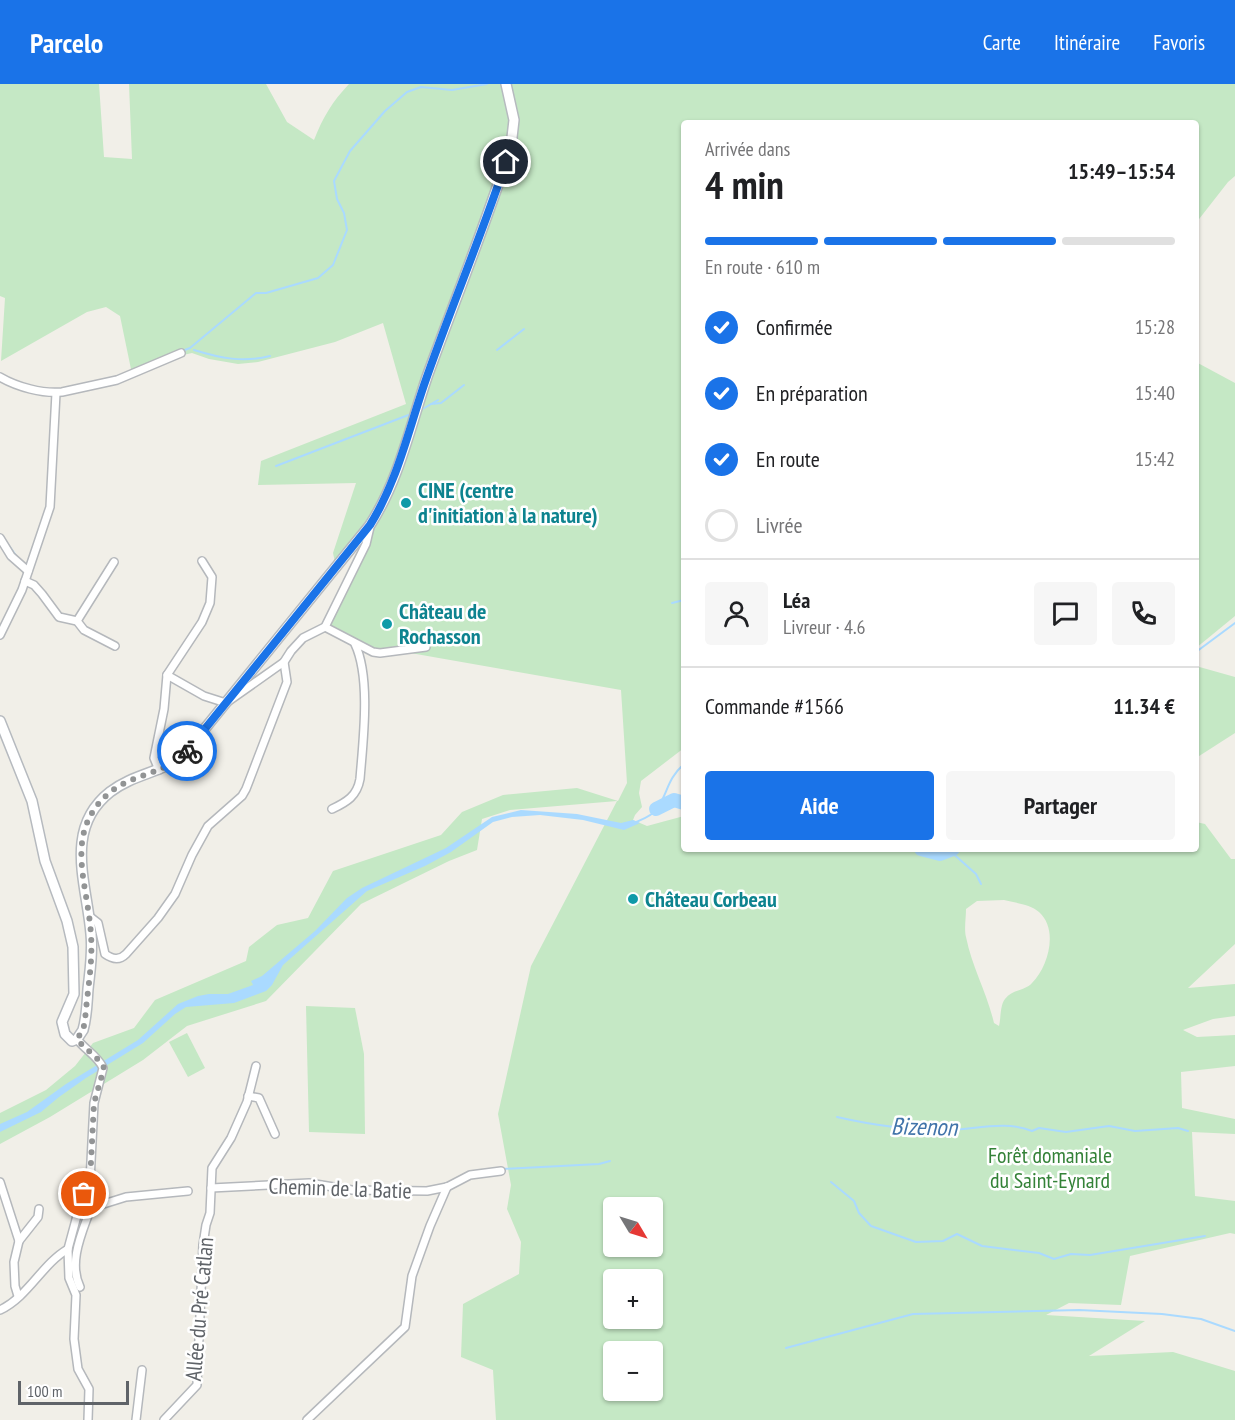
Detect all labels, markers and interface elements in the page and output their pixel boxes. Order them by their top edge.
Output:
text: Parcelo [30,24,103,61]
text: Carte [983,29,1021,56]
text: Itinéraire [1054,29,1120,56]
text: Favoris [1153,29,1205,56]
pin [480,136,531,187]
text: Arrivée dans [705,136,790,162]
icon: home [489,145,522,178]
text: 15:49–15:54 [1068,157,1175,185]
text: 4 min [705,159,784,210]
text: En route · 610 m [705,254,820,280]
icon: check [705,311,738,344]
text: Confirmée [756,313,833,341]
text: 15:28 [1135,314,1175,340]
icon: check [705,377,738,410]
text: En préparation [756,379,868,407]
text: 15:40 [1135,380,1175,406]
icon: check [705,443,738,476]
text: En route [756,445,820,473]
text: 15:42 [1135,446,1175,472]
place label: CINE (centre d'initiation à la nature) [418,476,598,529]
marker: CINE (centre d'initiation à la nature) [399,496,413,510]
text: Livrée [756,511,802,539]
button: person [705,582,768,645]
button: chat [1034,582,1097,645]
button: phone [1112,582,1175,645]
text: Léa [783,586,810,614]
place label: Château de Rochasson [399,597,486,650]
text: Livreur · 4.6 [783,614,866,640]
marker: Château de Rochasson [380,617,394,631]
text: Commande #1566 [705,692,844,720]
text: 11.34 € [1113,692,1175,720]
courier [157,721,217,781]
icon: bike [171,735,204,768]
button: Aide [705,771,934,840]
button: Partager [946,771,1175,840]
place label: Château Corbeau [645,885,777,913]
marker: Château Corbeau [626,892,640,906]
water label: Bizenon [891,1110,959,1143]
park label: Forêt domaniale du Saint-Eynard [988,1141,1112,1194]
pin [58,1168,109,1219]
street label: Chemin de la Batie [268,1172,412,1204]
icon: bag [67,1177,100,1210]
north arrow [603,1197,663,1257]
map controls [603,1197,663,1401]
street label: Allée du Pré Catlan [179,1236,219,1382]
button: + [603,1269,663,1329]
button: − [603,1341,663,1401]
scale bar [18,1378,129,1406]
text: 100 m [27,1381,62,1401]

